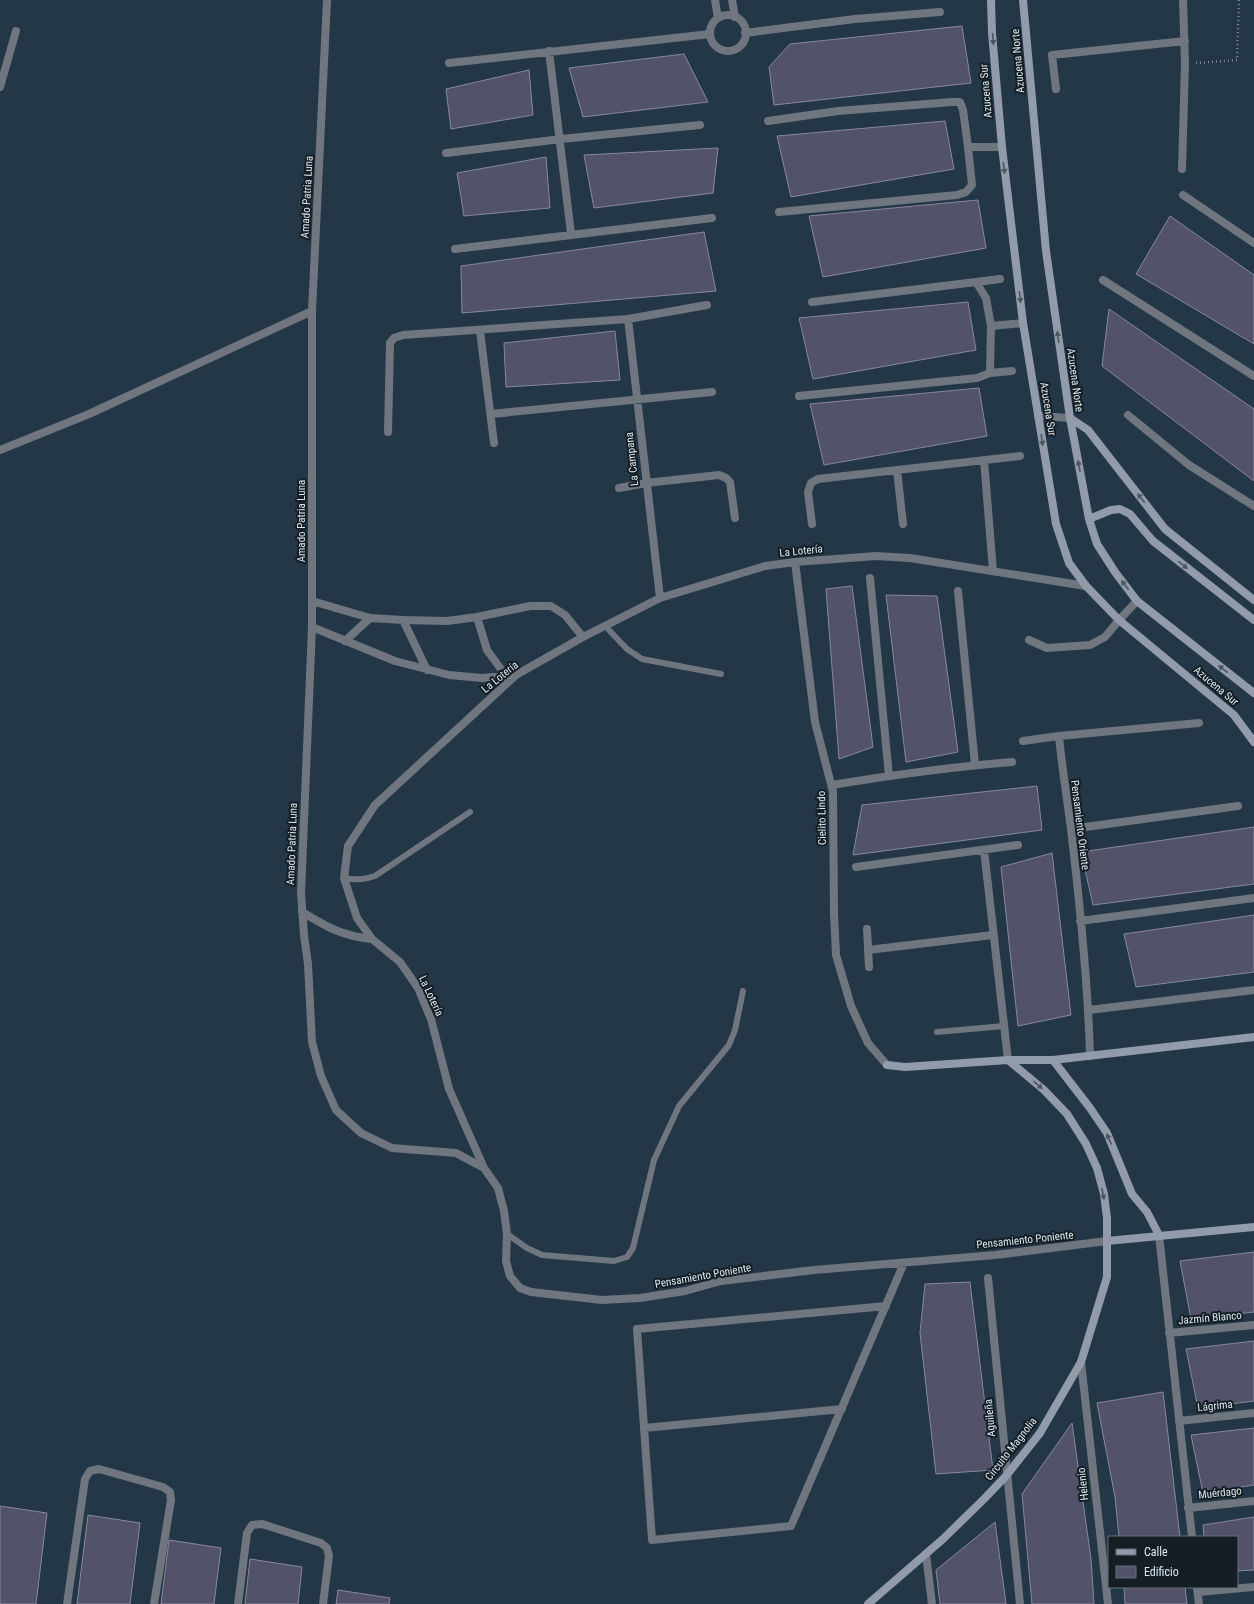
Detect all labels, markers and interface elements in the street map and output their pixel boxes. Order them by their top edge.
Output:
street label: Azucena Norte [1009,28,1027,94]
one-way arrow [989,33,996,45]
street label: Azucena Sur [977,63,995,119]
street label: Amado Patria Luna [298,155,316,239]
one-way arrow [1001,162,1007,174]
one-way arrow [1017,291,1023,304]
one-way arrow [1055,331,1061,343]
street label: Azucena Norte [1064,347,1086,413]
street label: Azucena Sur [1037,381,1059,437]
street label: La Campana [623,431,641,487]
one-way arrow [1039,434,1045,446]
one-way arrow [1076,460,1082,472]
street label: Amado Patria Luna [295,480,308,562]
one-way arrow [1137,493,1145,503]
street label: La Lotería [779,542,823,560]
one-way arrow [1178,560,1189,569]
one-way arrow [1121,580,1129,590]
street label: La Lotería [479,658,521,696]
street label: Azucena Sur [1191,664,1241,709]
one-way arrow [1218,665,1229,673]
street label: Pensamiento Oriente [1068,779,1092,871]
street label: Cielito Lindo [815,790,829,845]
street label: Amado Patria Luna [284,803,300,885]
street label: La Lotería [416,974,446,1018]
one-way arrow [1032,1081,1043,1090]
one-way arrow [1106,1134,1112,1145]
one-way arrow [1101,1188,1107,1200]
street label: Pensamiento Poniente [976,1228,1074,1252]
street label: Pensamiento Poniente [654,1261,752,1291]
street label: Jazmín Blanco [1178,1309,1243,1327]
street label: Lágrima [1197,1398,1233,1414]
street label: Aguileña [982,1399,998,1437]
street label: Circuito Magnolia [982,1415,1040,1483]
street label: Helenio [1075,1466,1091,1501]
street label: Muérdago [1198,1484,1243,1502]
legend [1108,1536,1238,1588]
text: Calle [1144,1545,1168,1559]
text: Edificio [1144,1565,1179,1579]

